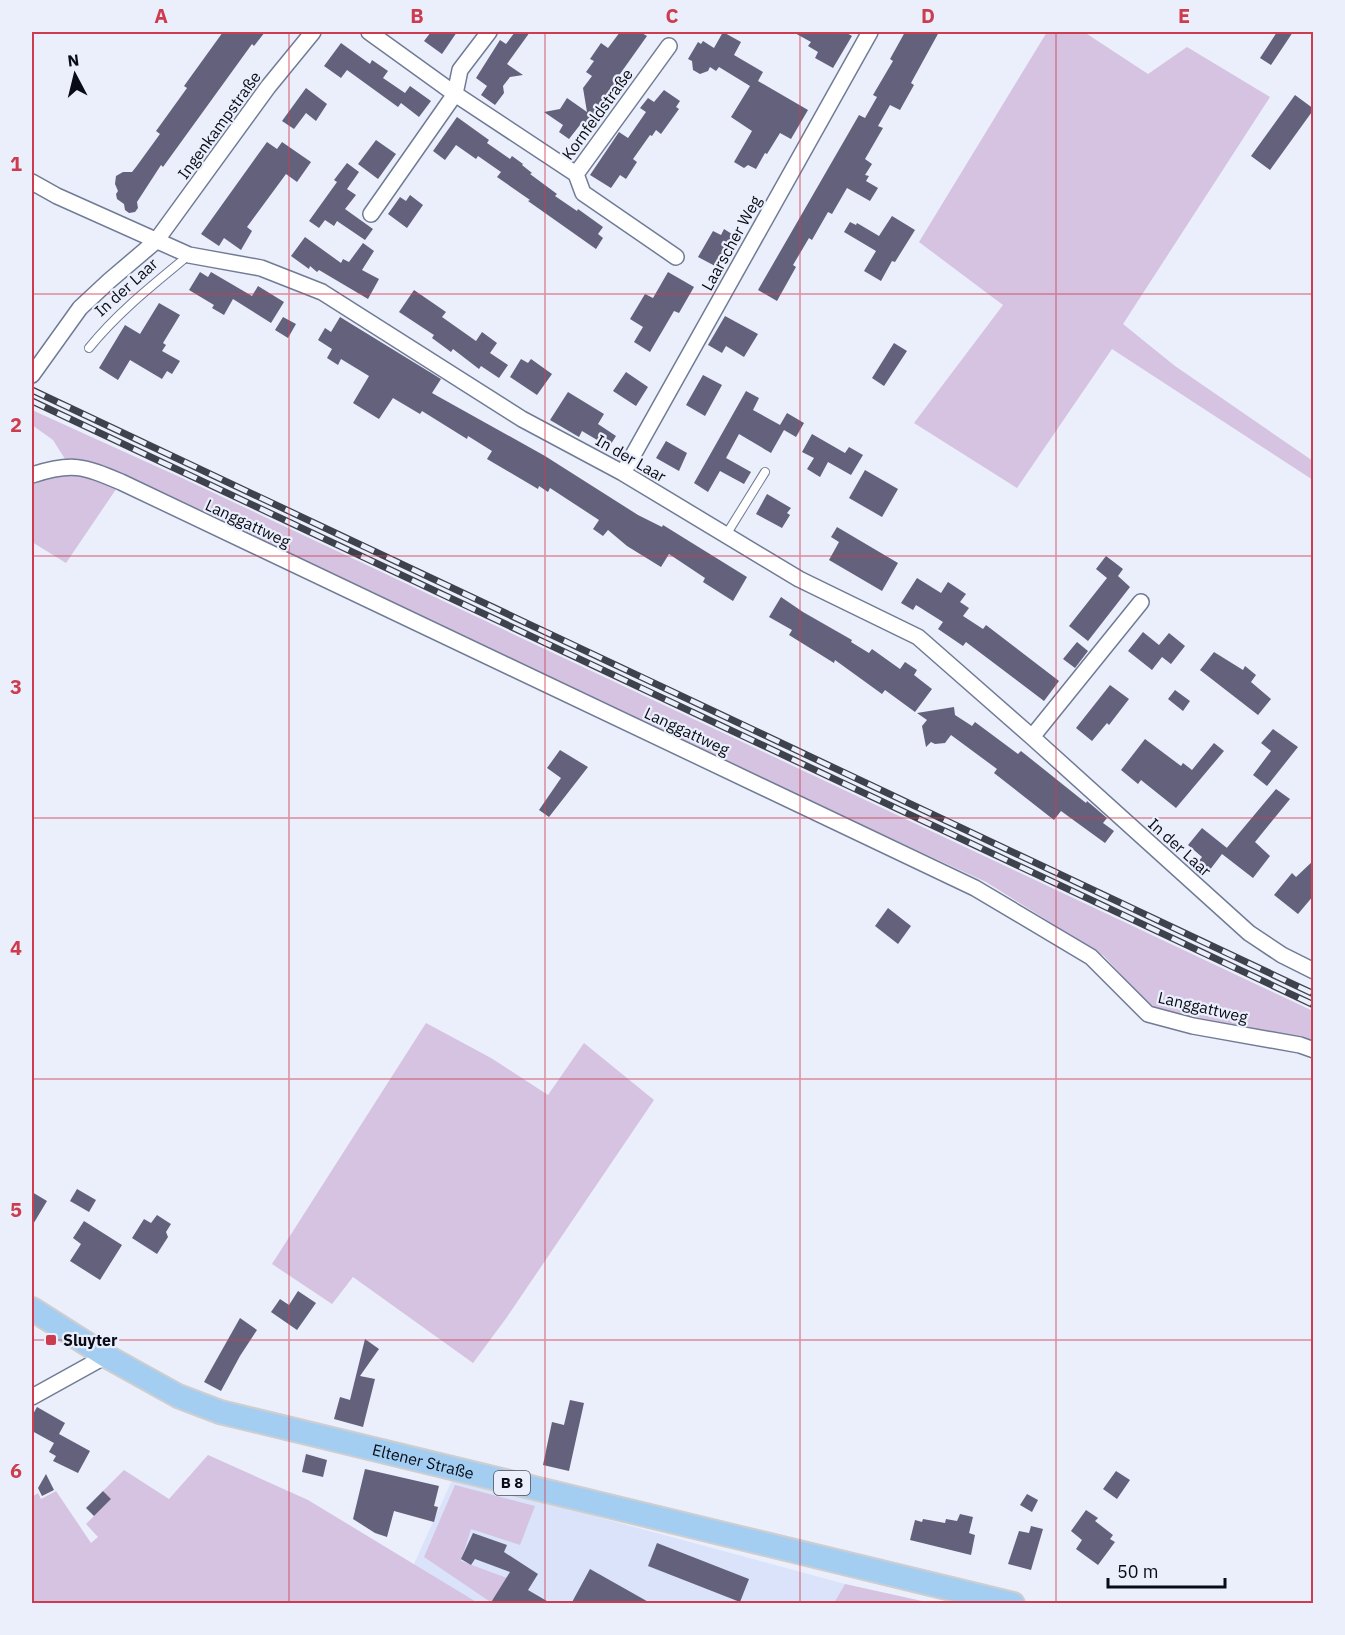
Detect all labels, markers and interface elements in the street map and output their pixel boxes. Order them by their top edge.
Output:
text: A [154,2,168,29]
text: B [410,2,424,29]
text: C [665,2,679,29]
text: D [921,2,935,29]
text: E [1178,2,1190,29]
north arrow [45,45,105,105]
text: N [66,49,80,71]
street label: Kornfeldstraße [557,64,637,164]
street label: Ingenkampstraße [173,67,265,183]
text: 1 [10,150,22,177]
street label: Laarscher Weg [697,192,766,294]
street label: In der Laar [90,253,162,321]
text: 2 [10,411,22,438]
street label: In der Laar [592,430,670,486]
street label: Langgattweg [202,495,294,552]
text: 3 [10,673,22,700]
street label: Langgattweg [641,703,733,760]
street label: In der Laar [1144,813,1216,881]
text: 4 [10,934,22,961]
street label: Langgattweg [1156,987,1250,1027]
text: 5 [10,1196,22,1223]
place label: Sluyter [63,1330,118,1350]
marker: Sluyter [44,1333,58,1347]
street label: Eltener Straße [370,1439,476,1483]
text: 6 [10,1457,22,1484]
road number: B 8 [494,1471,530,1495]
scale bar [1108,1551,1225,1589]
text: 50 m [1117,1560,1159,1583]

